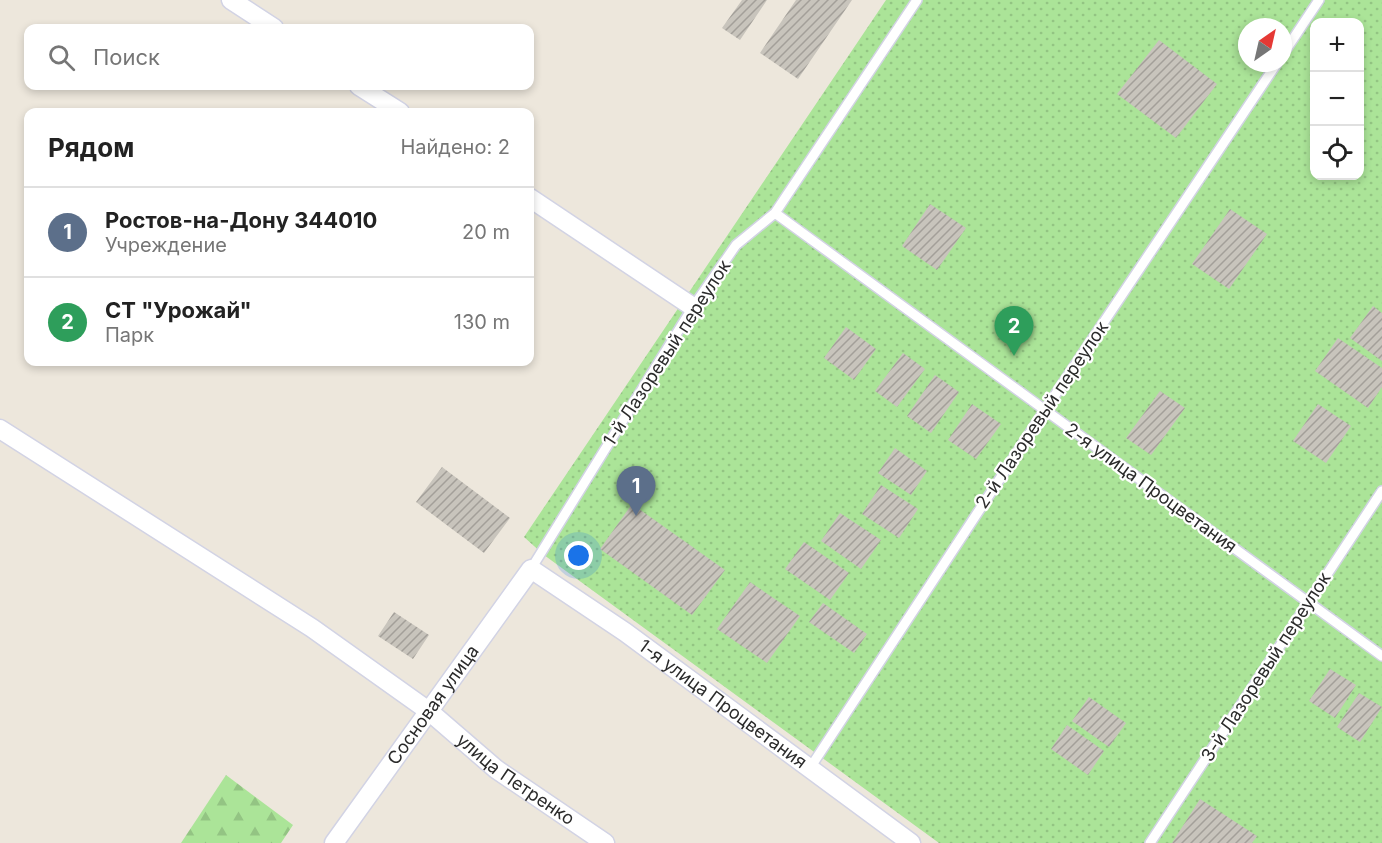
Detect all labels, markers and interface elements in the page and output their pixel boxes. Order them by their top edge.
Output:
north arrow [1238,18,1292,72]
map controls [1310,18,1364,180]
button: + [1310,18,1364,72]
search box [24,24,534,90]
icon: search [45,41,78,74]
text: Поиск [93,44,160,70]
button: − [1310,72,1364,126]
button: locate [1310,126,1364,180]
text: Рядом [48,132,134,163]
text: Найдено: 2 [400,135,510,159]
text: Ростов-на-Дону 344010 [105,207,377,233]
text: 1 [63,220,72,244]
text: 20 m [462,220,510,244]
text: Учреждение [105,233,227,257]
street label: 1-й Лазоревый переулок [599,256,735,450]
text: СТ "Урожай" [105,297,252,323]
pin: 2 [994,306,1034,356]
text: 2 [61,310,74,334]
text: 130 m [454,310,510,334]
street label: 2-й Лазоревый переулок [971,317,1113,513]
text: Парк [105,323,154,347]
street label: 2-я улица Процветания [1061,418,1241,557]
pin: 1 [616,466,656,516]
your location [564,541,593,570]
street label: 3-й Лазоревый переулок [1196,568,1335,765]
street label: 1-я улица Процветания [635,635,811,772]
street label: Сосновая улица [383,641,483,769]
street label: улица Петренко [453,729,579,829]

